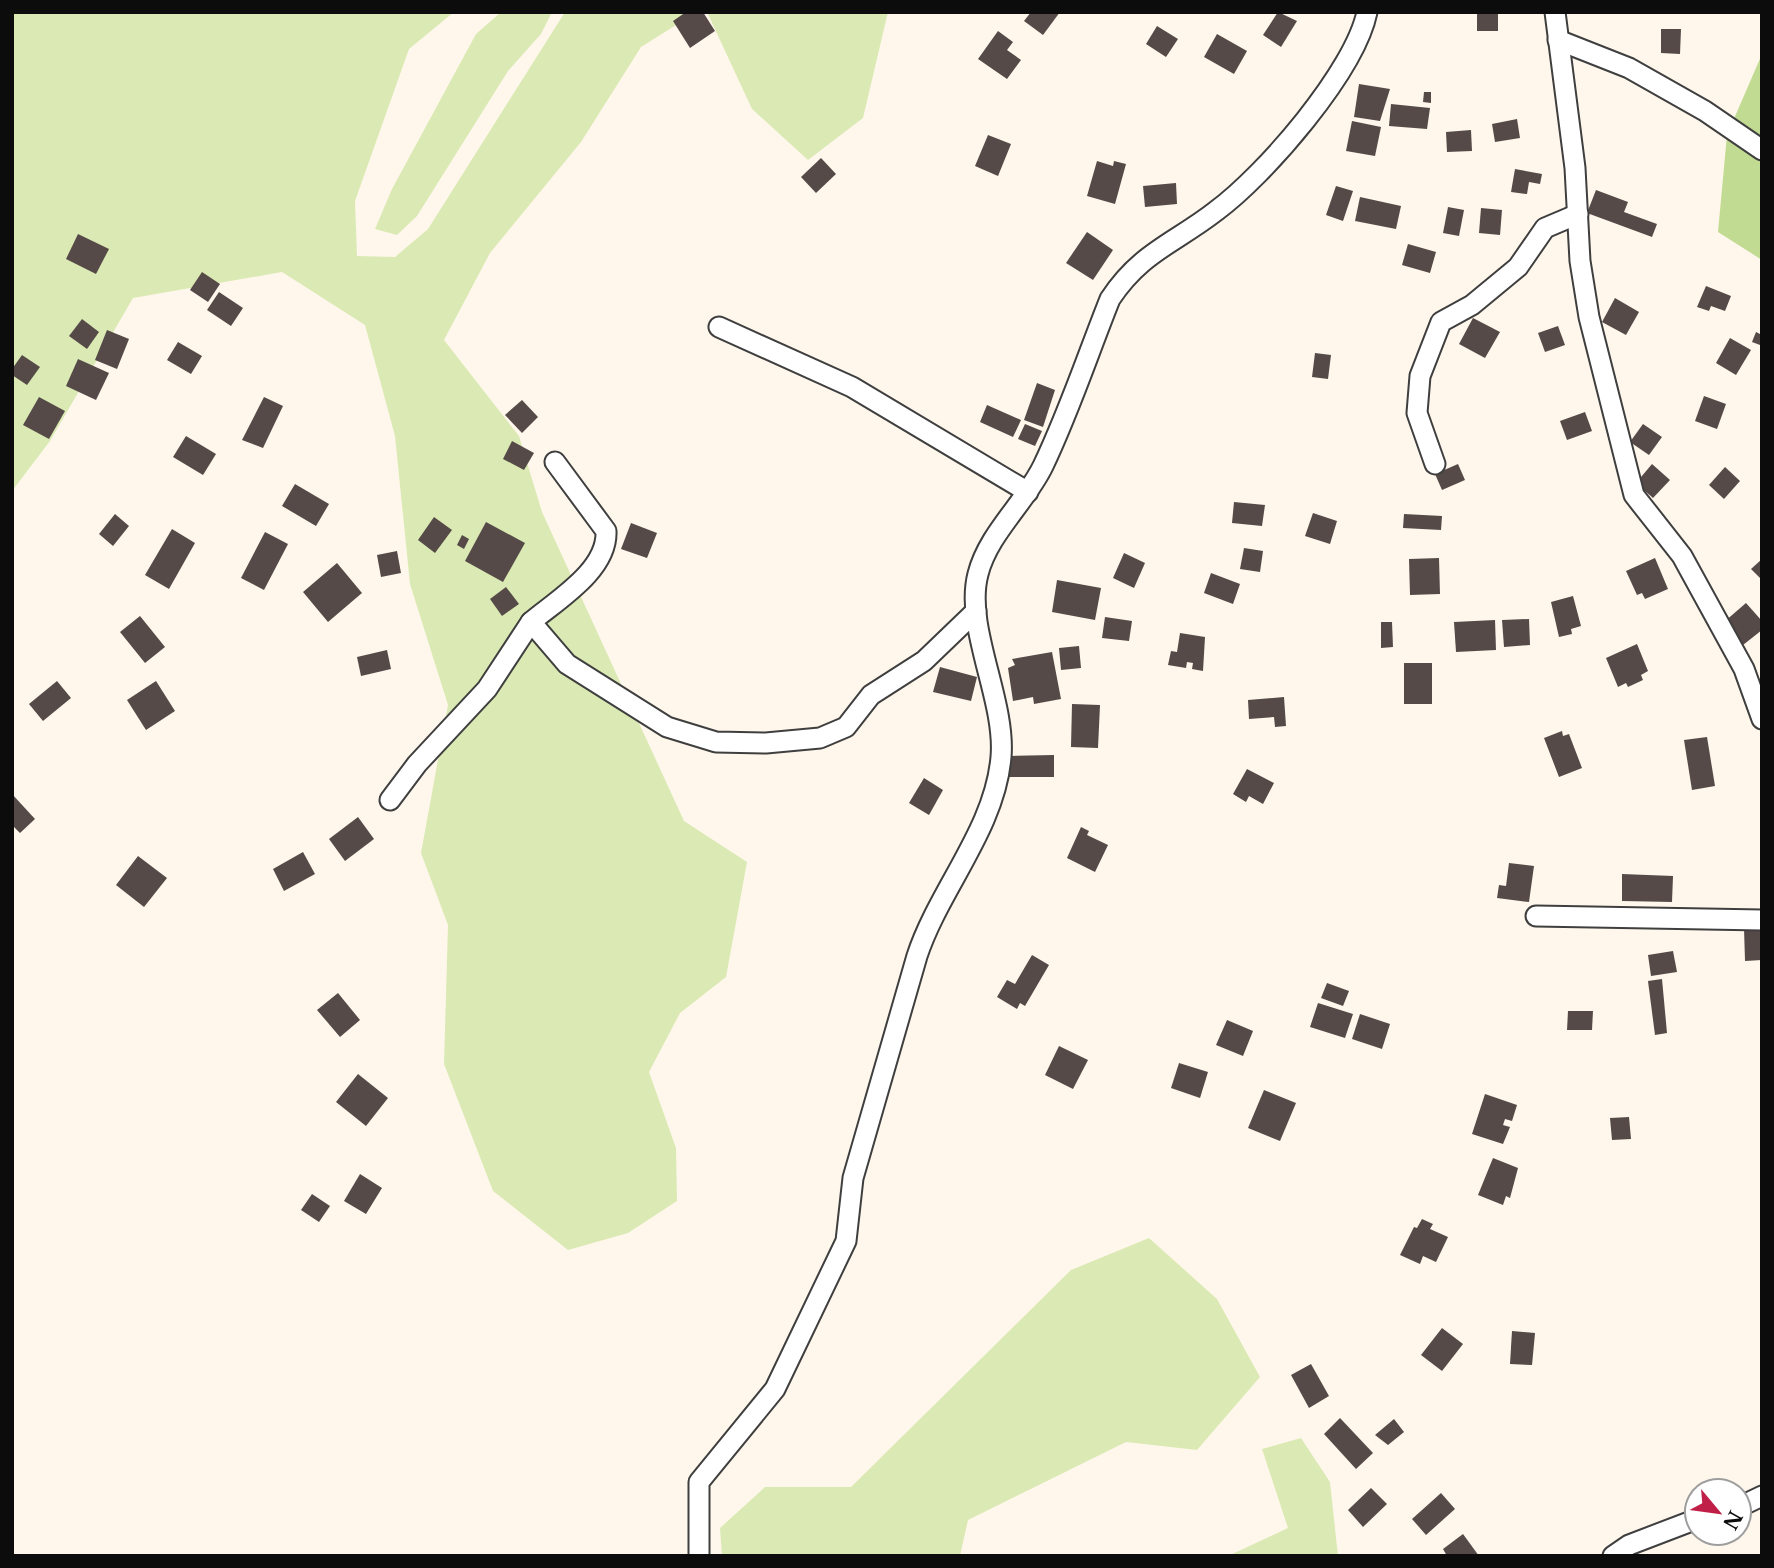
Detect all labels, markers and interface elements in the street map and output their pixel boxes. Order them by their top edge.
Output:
north arrow [1683,1477,1753,1547]
text: N [1718,1507,1747,1534]

